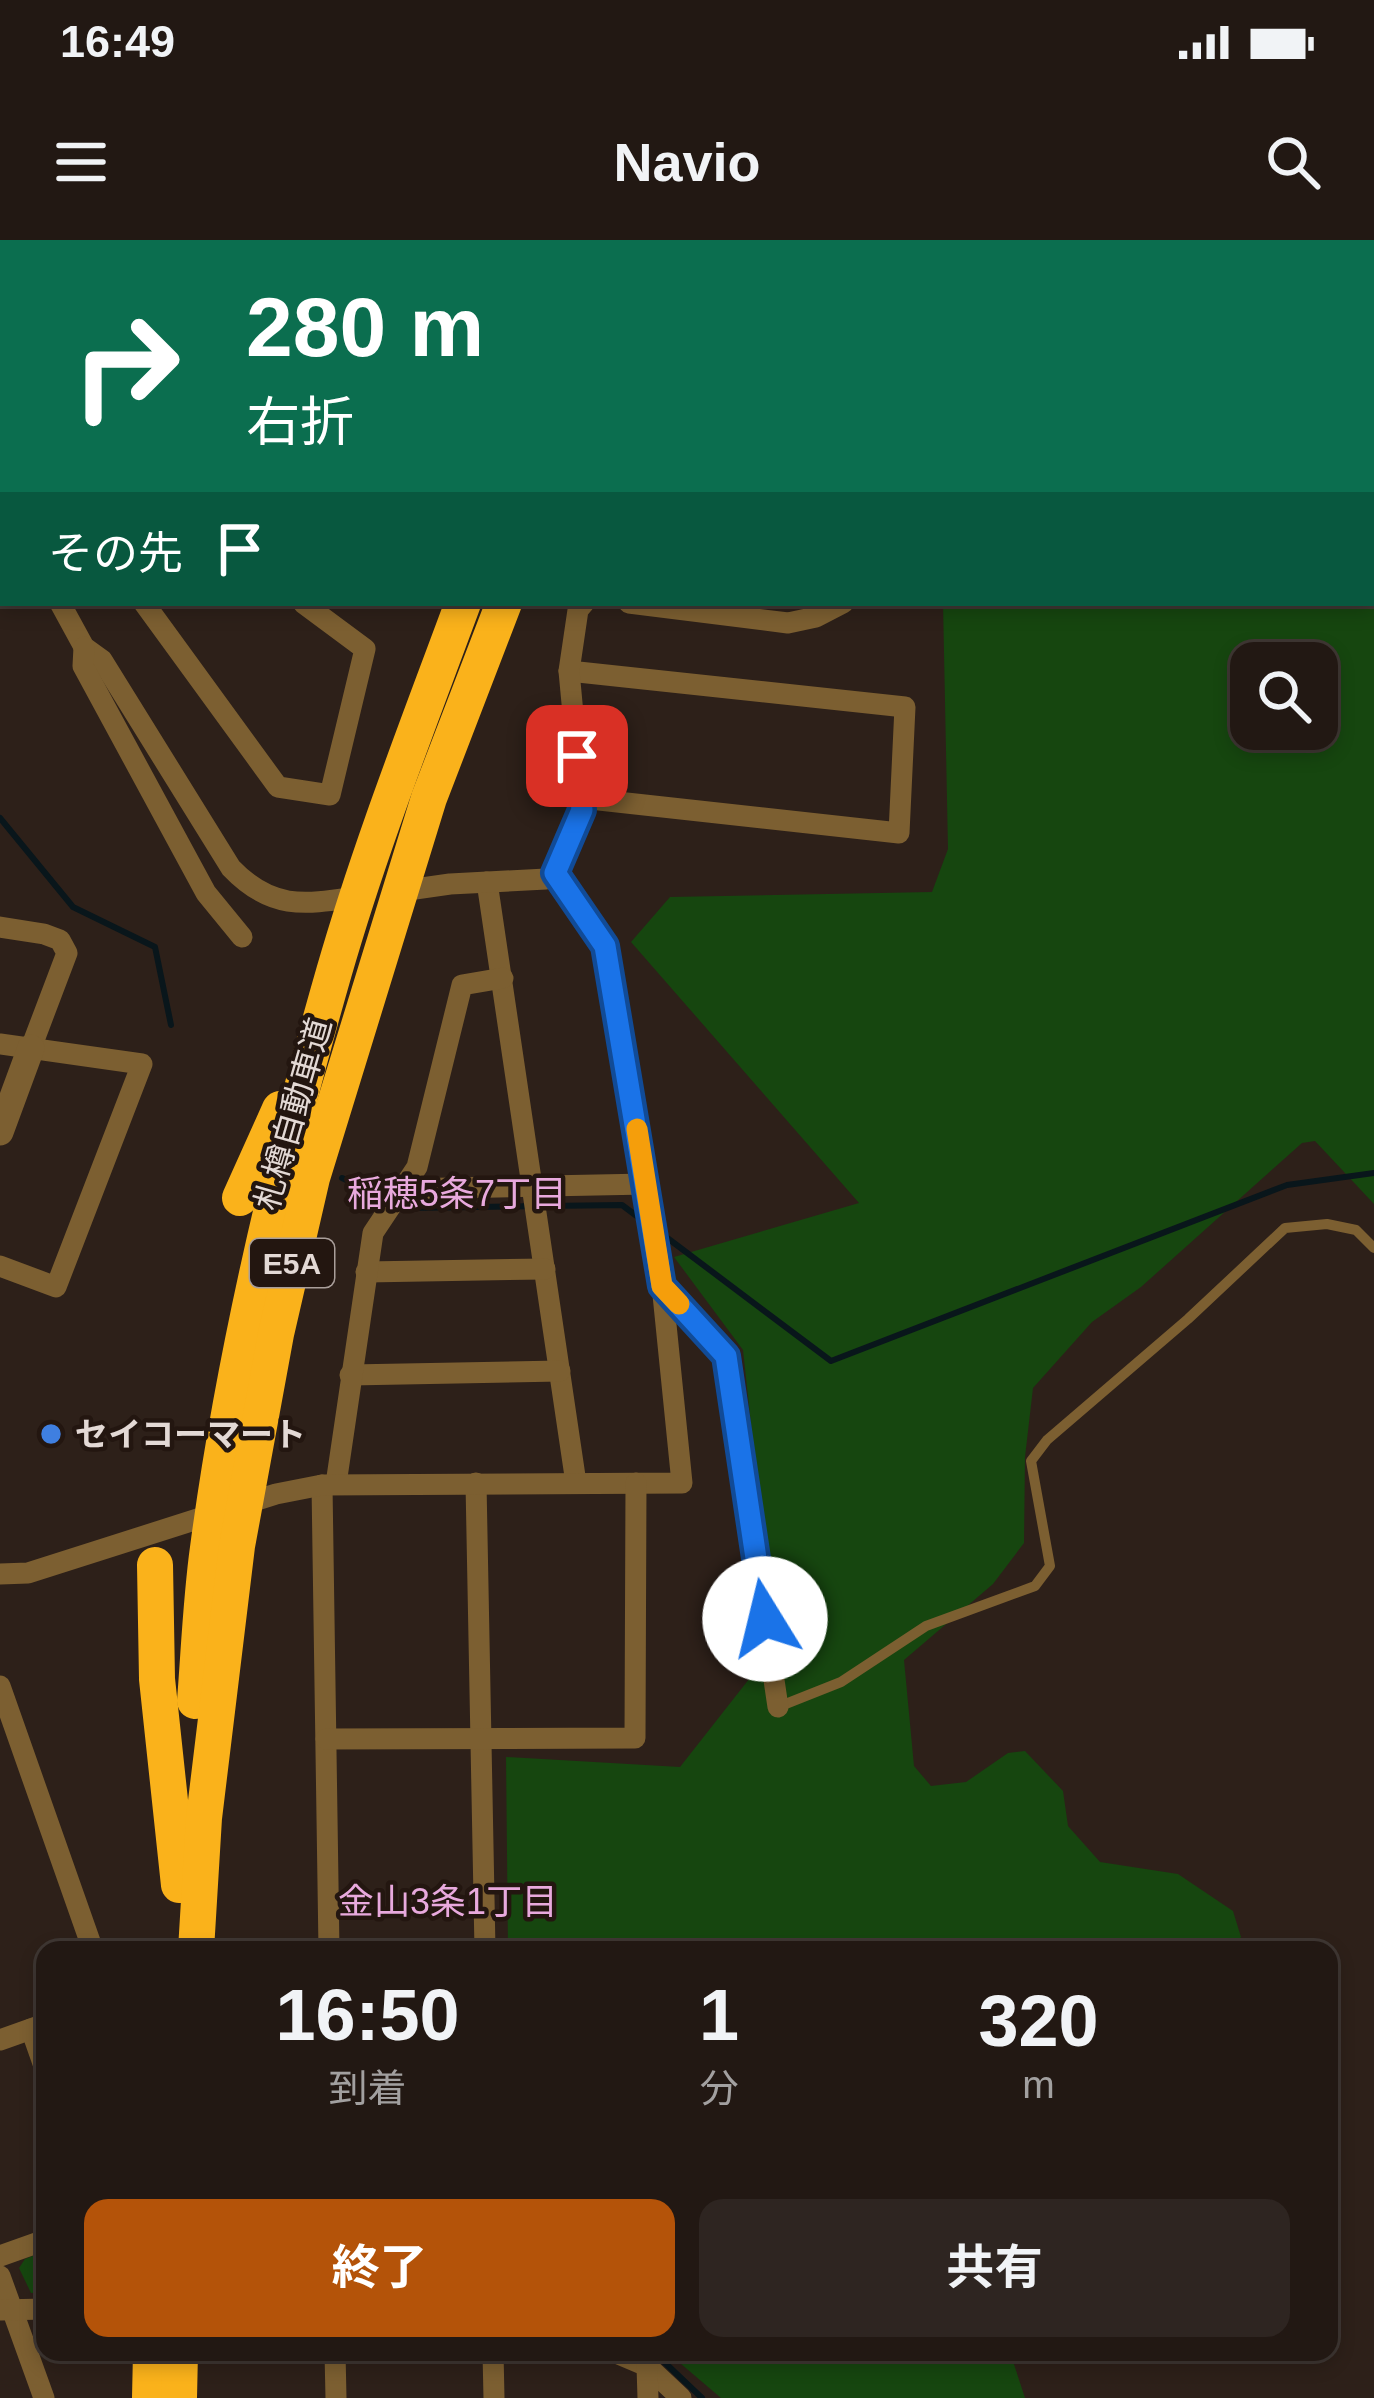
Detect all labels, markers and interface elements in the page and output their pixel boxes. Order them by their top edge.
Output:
text: 16:49 [60,16,175,67]
icon: menu [48,129,114,195]
icon: search [1260,129,1326,195]
text: Navio [613,132,761,192]
text: 280 m [246,280,484,374]
icon: right [48,288,204,444]
text: 右折 [246,392,354,452]
icon: arrive [207,516,273,582]
text: その先 [48,528,183,579]
map controls [1230,642,1338,750]
button: search [1230,642,1338,750]
pin [526,705,628,807]
icon: arrive [544,723,610,789]
street label: 札樽自動車道 [248,1014,338,1214]
district label: 稲穂5条7丁目 [347,1173,567,1214]
road number: E5A [250,1239,334,1287]
place label: セイコーマート [75,1416,306,1453]
marker: セイコーマート [38,1421,64,1447]
position arrow [702,1556,828,1682]
district label: 金山3条1丁目 [338,1881,558,1922]
text: 16:50 [275,1975,460,2055]
text: 1 [699,1975,739,2055]
text: 320 [978,1981,1099,2061]
text: m [1022,2063,1055,2106]
text: 到着 [328,2067,406,2110]
text: 分 [699,2067,739,2110]
button: 終了 [84,2199,675,2337]
button: 共有 [699,2199,1290,2337]

